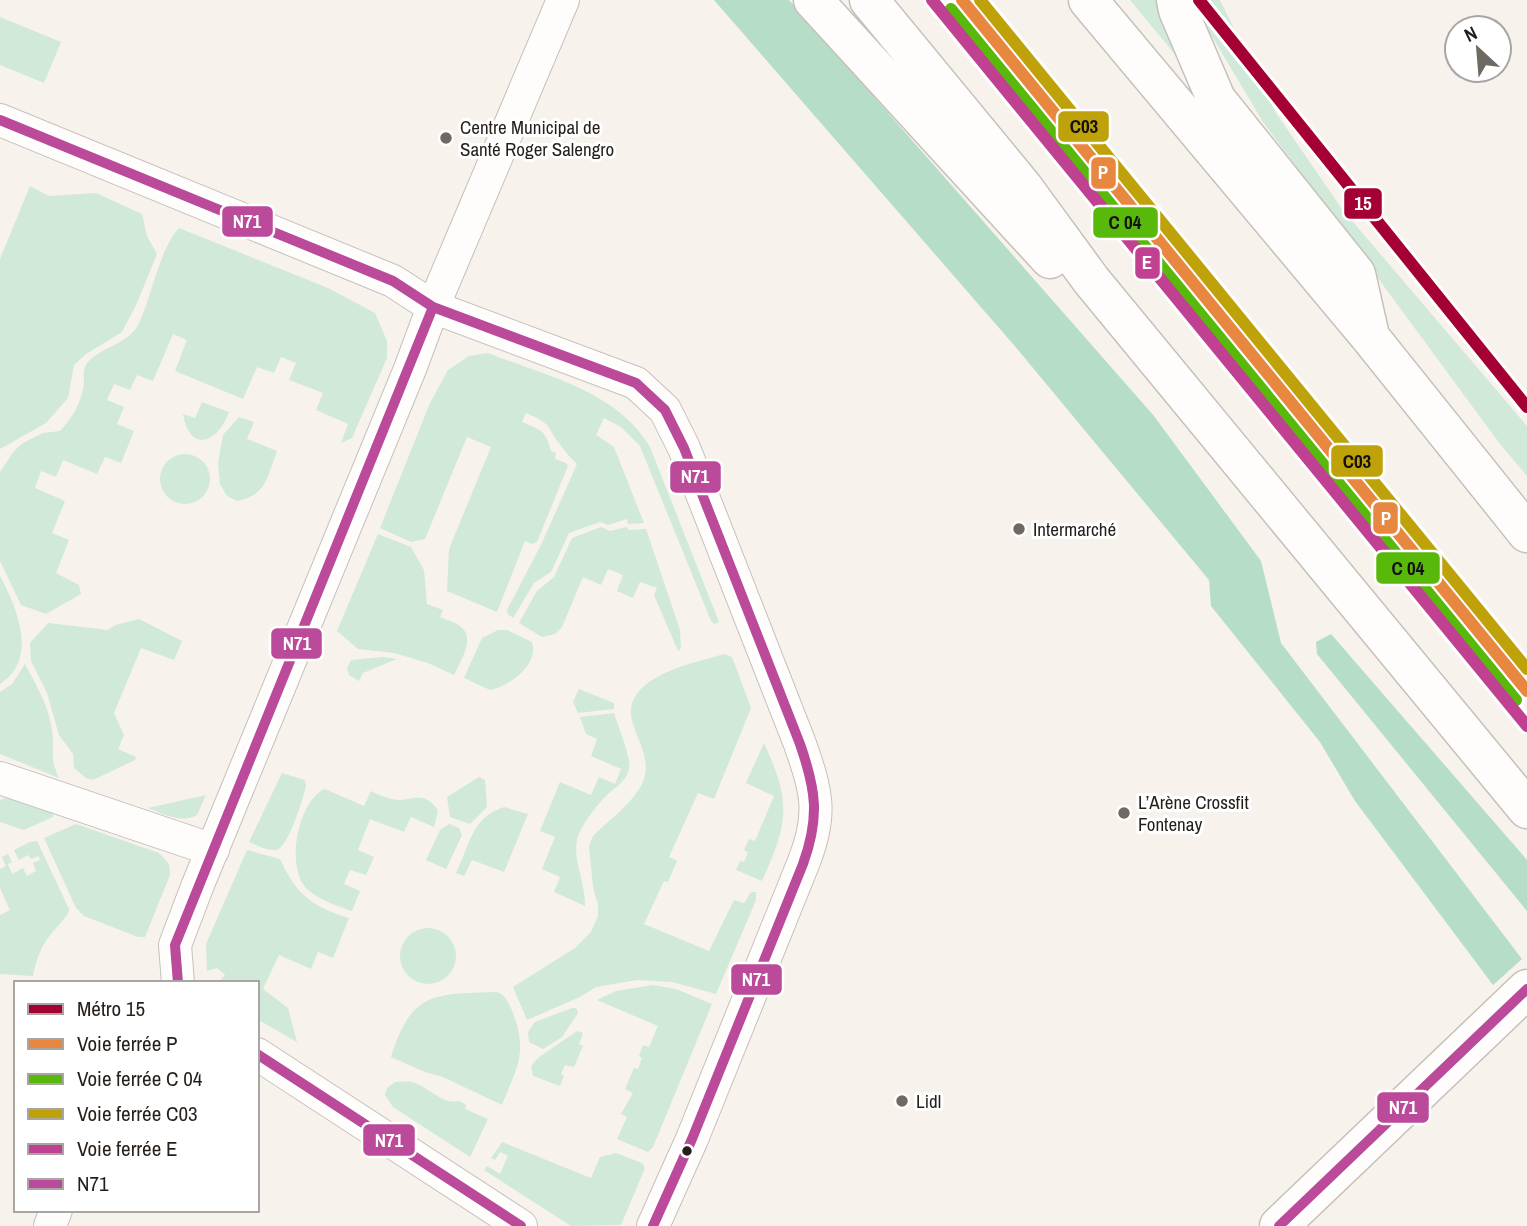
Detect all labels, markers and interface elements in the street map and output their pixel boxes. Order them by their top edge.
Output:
north arrow [1443,14,1513,84]
text: N [1460,20,1481,48]
line badge: C03 [1057,110,1110,143]
text: C03 [1070,113,1099,139]
place label: Centre Municipal de Santé Roger Salengro [460,114,614,162]
marker: Centre Municipal de Santé Roger Salengro [438,130,454,146]
line badge: P [1090,156,1117,190]
text: P [1098,159,1108,185]
line badge: 15 [1343,187,1383,220]
text: 15 [1354,190,1372,216]
line badge: N71 [221,205,274,238]
line badge: C 04 [1092,206,1159,239]
text: N71 [233,208,262,234]
text: C 04 [1109,209,1142,235]
line badge: E [1134,246,1161,280]
text: E [1142,249,1152,275]
line badge: C03 [1330,444,1384,478]
text: C03 [1343,448,1372,474]
line badge: N71 [669,460,722,494]
text: N71 [681,463,710,489]
line badge: P [1372,501,1399,535]
text: P [1381,505,1391,531]
place label: Intermarché [1033,516,1116,542]
marker: Intermarché [1011,521,1027,537]
line badge: C 04 [1375,551,1441,585]
text: C 04 [1392,555,1425,581]
line badge: N71 [270,627,323,660]
text: N71 [283,630,312,656]
place label: L’Arène Crossfit Fontenay [1138,789,1250,837]
marker: L’Arène Crossfit Fontenay [1116,805,1132,821]
line badge: N71 [730,963,783,996]
text: N71 [742,966,771,992]
legend [14,981,259,1212]
text: Métro 15 [77,994,145,1023]
text: Voie ferrée P [77,1029,178,1058]
text: Voie ferrée C 04 [77,1064,203,1093]
place label: Lidl [916,1088,941,1114]
line badge: N71 [1376,1091,1430,1124]
marker: Lidl [894,1093,910,1109]
text: N71 [1389,1094,1418,1120]
text: Voie ferrée C03 [77,1099,198,1128]
line badge: N71 [362,1123,416,1157]
text: N71 [375,1127,404,1153]
text: Voie ferrée E [77,1134,178,1163]
unlabelled marker [680,1144,694,1158]
text: N71 [77,1169,109,1198]

